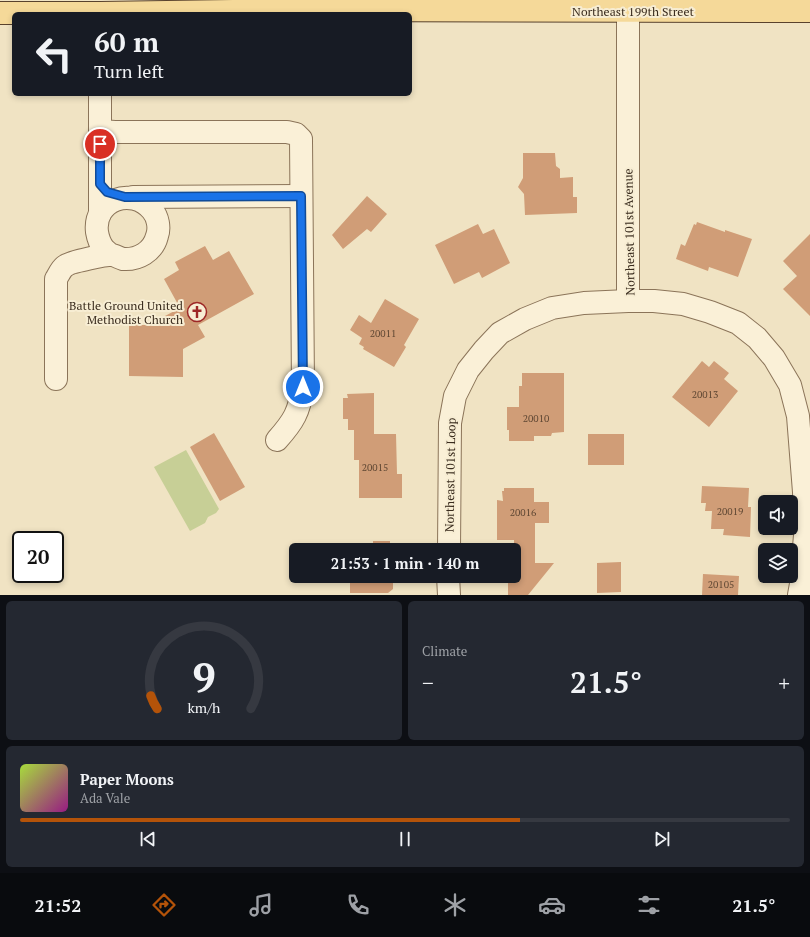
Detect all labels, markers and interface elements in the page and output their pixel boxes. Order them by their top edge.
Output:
street label: Northeast 199th Street [572,4,694,19]
text: 60 m [94,23,159,60]
icon: left [28,28,80,80]
text: Turn left [94,59,164,83]
pin [83,127,117,161]
icon: arrive [89,133,111,155]
street label: Northeast 101st Avenue [620,168,638,296]
place label: Battle Ground United Methodist Church [69,298,183,327]
church icon: Battle Ground United Methodist Church [186,301,208,323]
house number: 20011 [370,327,396,340]
position arrow [282,366,324,408]
house number: 20013 [692,388,718,401]
house number: 20010 [523,412,549,425]
street label: Northeast 101st Loop [442,417,459,532]
house number: 20015 [362,461,388,474]
map controls [758,495,798,583]
button: sound [758,495,798,535]
house number: 20019 [717,505,743,518]
house number: 20016 [510,506,537,519]
speed limit sign: 20 [12,531,64,583]
button: layers [758,543,798,583]
text: 21:53 · 1 min · 140 m [331,553,479,573]
house number: 20105 [708,578,734,591]
text: Climate [422,642,467,660]
text: 9 [192,648,216,703]
text: 21.5° [570,662,642,702]
text: − [422,668,434,697]
text: + [778,668,790,697]
text: km/h [188,697,221,716]
text: Paper Moons [80,769,174,789]
text: Ada Vale [80,789,130,807]
icon: previous [137,828,159,850]
icon: pause [394,828,416,850]
icon: next [651,828,673,850]
icon: directions [150,891,178,919]
icon: music [247,891,275,919]
icon: phone [344,891,372,919]
icon: climate [441,891,469,919]
icon: car [538,891,566,919]
icon: filters [635,891,663,919]
text: 21:52 [34,893,81,917]
text: 21.5° [732,893,775,917]

